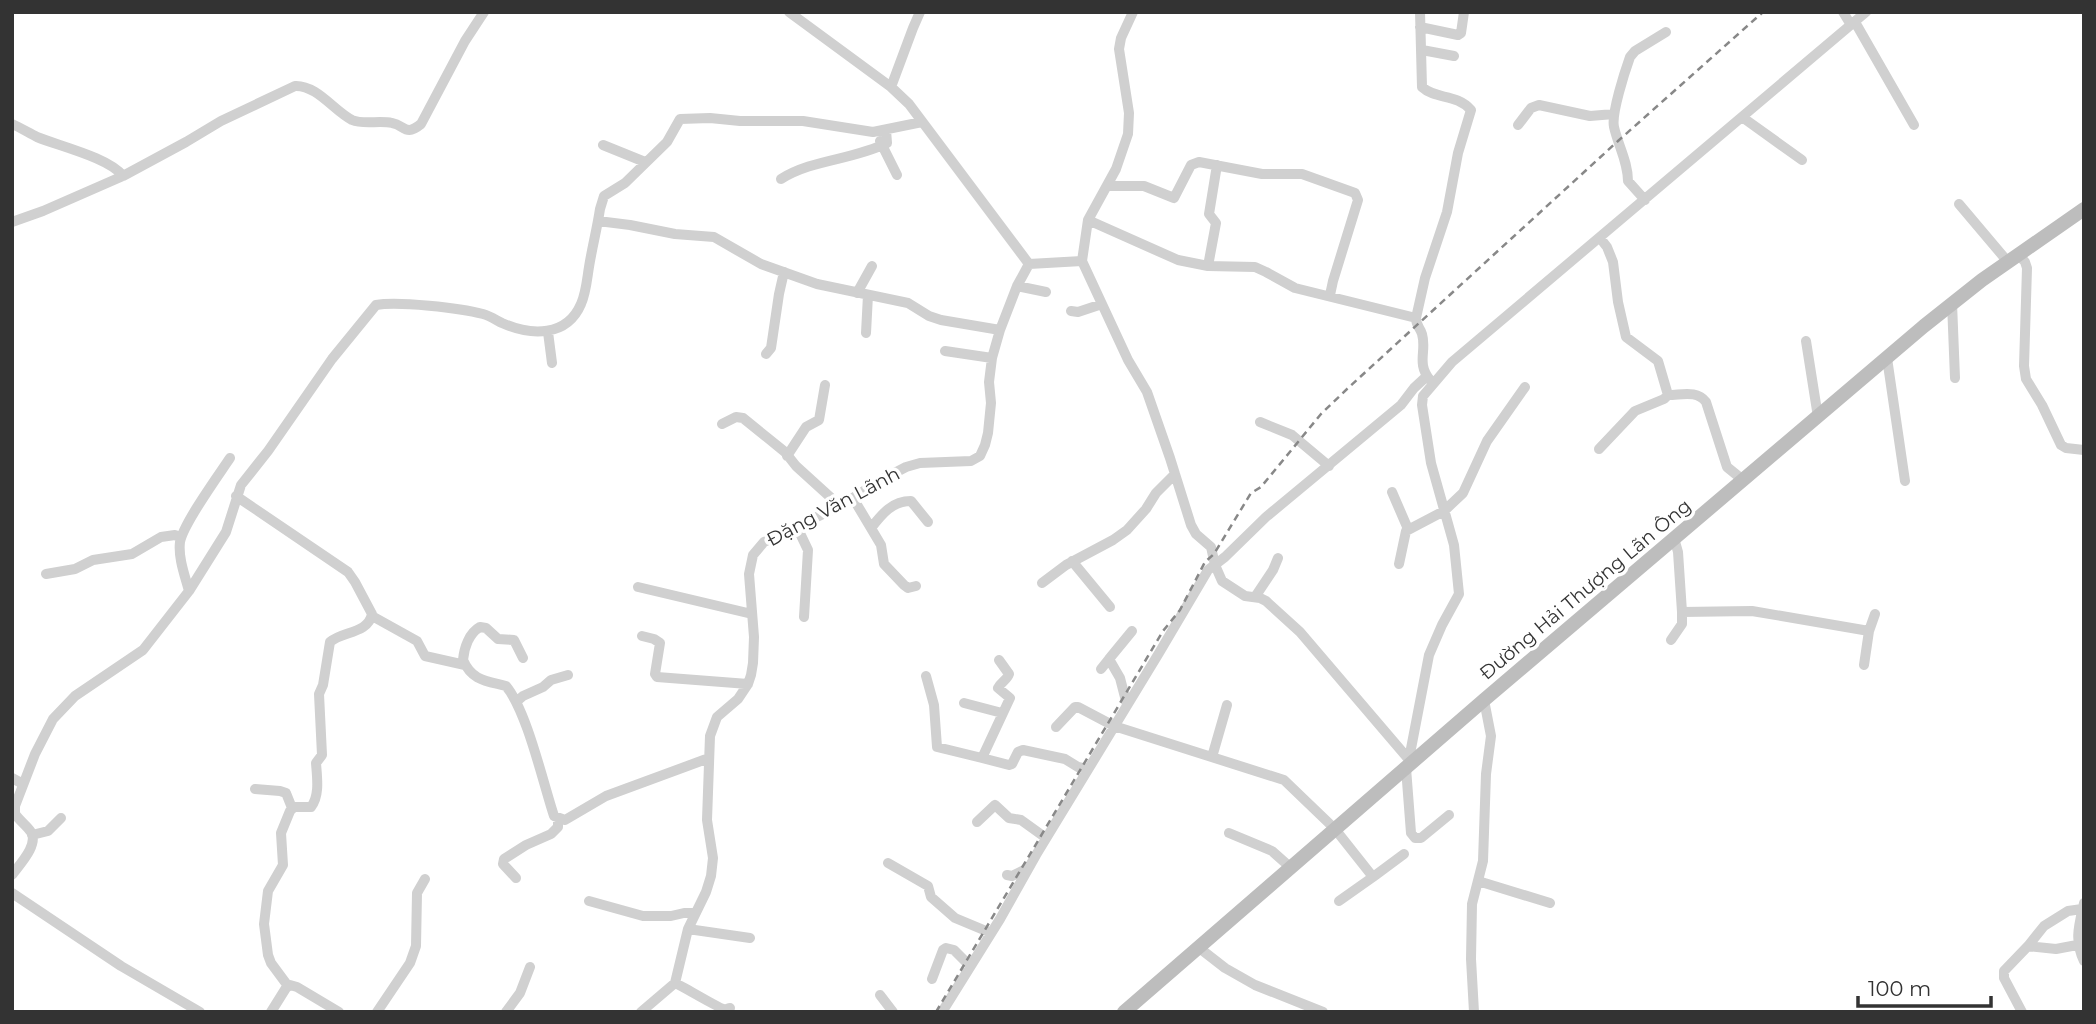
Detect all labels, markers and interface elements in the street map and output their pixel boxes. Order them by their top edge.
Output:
street label: Đặng Văn Lãnh [763,462,904,551]
street label: Đường Hải Thượng Lãn Ông [1475,494,1696,685]
scale bar [1858,964,1991,1008]
text: 100 m [1868,976,1931,1001]

